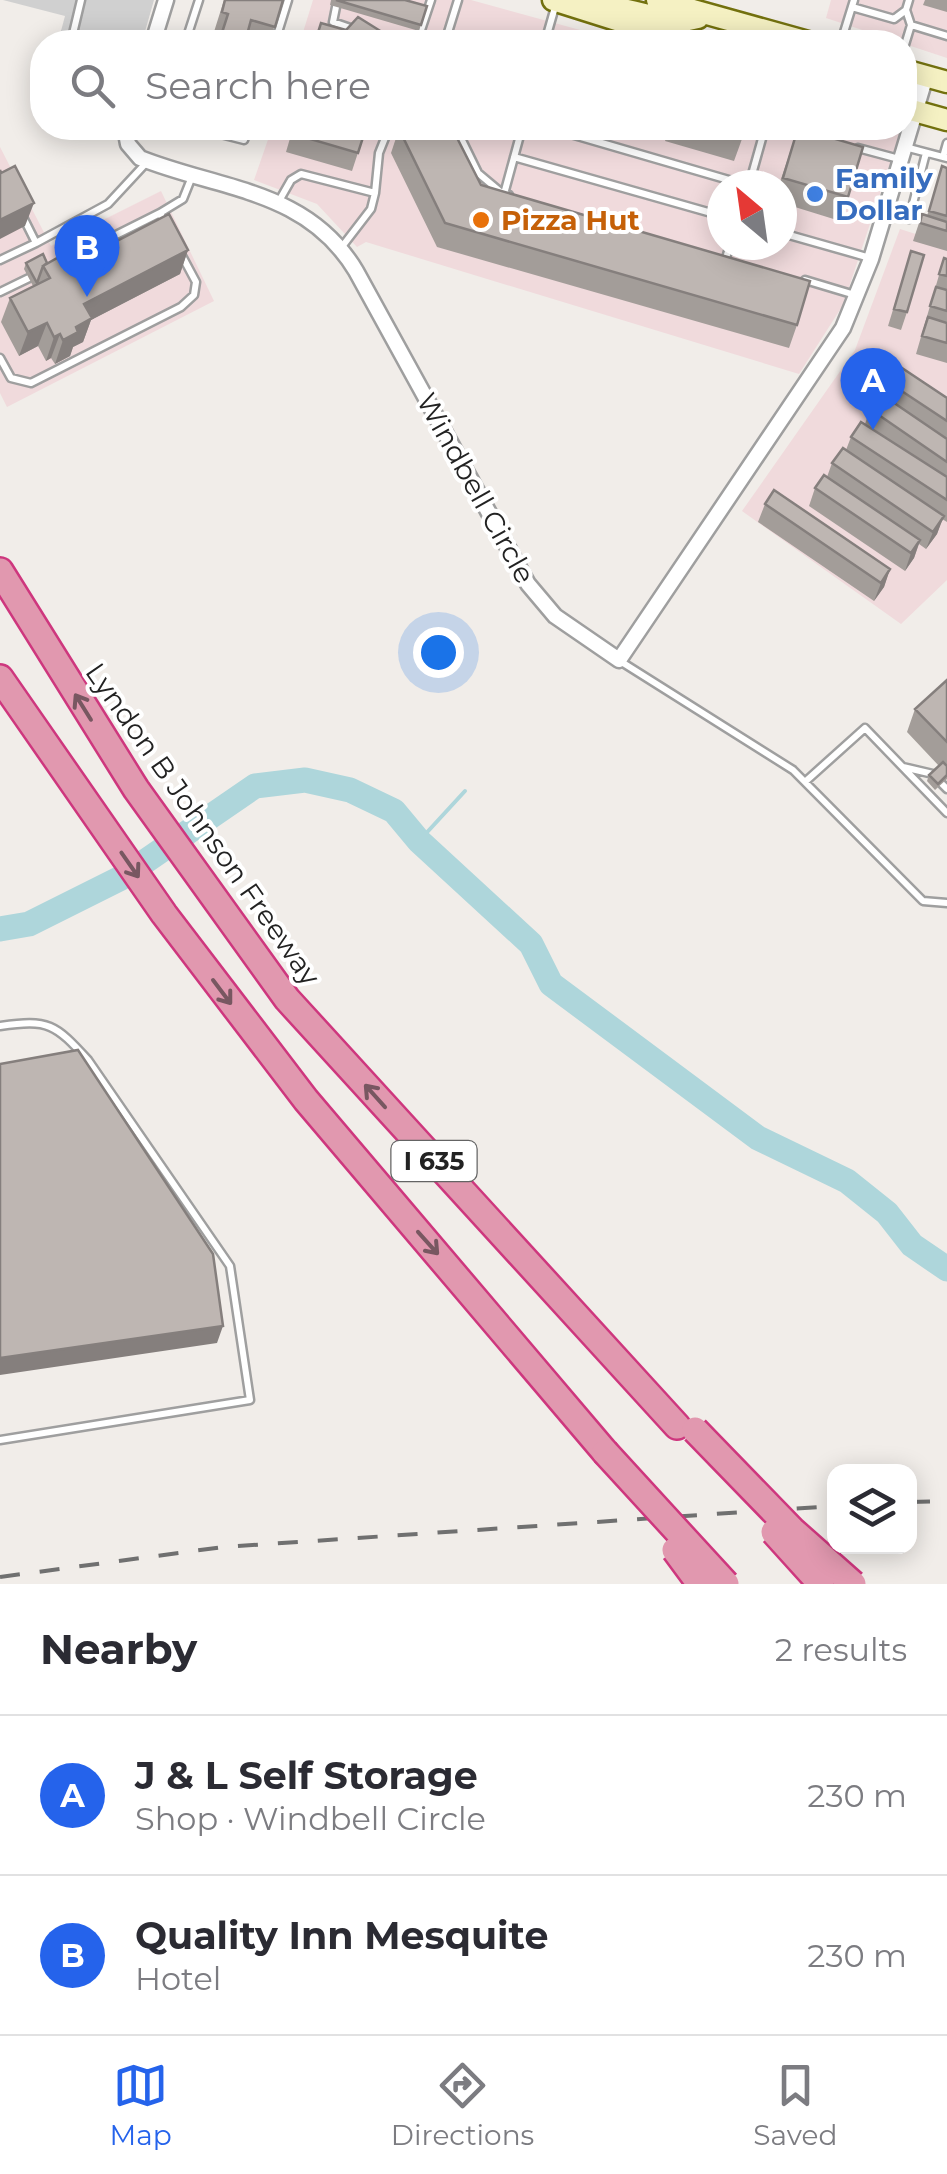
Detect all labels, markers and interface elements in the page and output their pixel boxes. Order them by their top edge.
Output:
search box [30,30,917,140]
icon: search [65,58,120,113]
text: Search here [145,62,371,109]
place label: Family Dollar [835,161,933,227]
north arrow [707,170,797,260]
marker: Family Dollar [804,183,826,205]
place label: Pizza Hut [501,203,640,237]
marker: Pizza Hut [470,209,492,231]
pin: B [54,214,120,297]
pin: A [840,348,906,430]
street label: Windbell Circle [410,387,542,589]
your location [413,627,464,678]
street label: Lyndon B Johnson Freeway [78,656,328,992]
one-way arrow [72,694,93,722]
one-way arrow [119,850,140,878]
one-way arrow [212,978,233,1005]
one-way arrow [364,1084,387,1109]
road number: I 635 [392,1141,476,1181]
one-way arrow [417,1230,440,1255]
map controls [827,1464,917,1554]
button: layers [827,1464,917,1554]
text: Nearby [40,1623,197,1675]
text: 2 results [775,1630,907,1669]
text: J & L Self Storage [135,1752,478,1799]
text: A [60,1776,85,1815]
text: 230 m [807,1776,907,1815]
text: Shop · Windbell Circle [135,1799,486,1838]
text: Quality Inn Mesquite [135,1912,548,1959]
text: B [60,1936,85,1975]
text: 230 m [807,1936,907,1975]
text: Hotel [135,1959,221,1998]
tab: Map [110,2058,172,2152]
tab: Directions [391,2058,534,2152]
tab: Saved [753,2058,837,2152]

